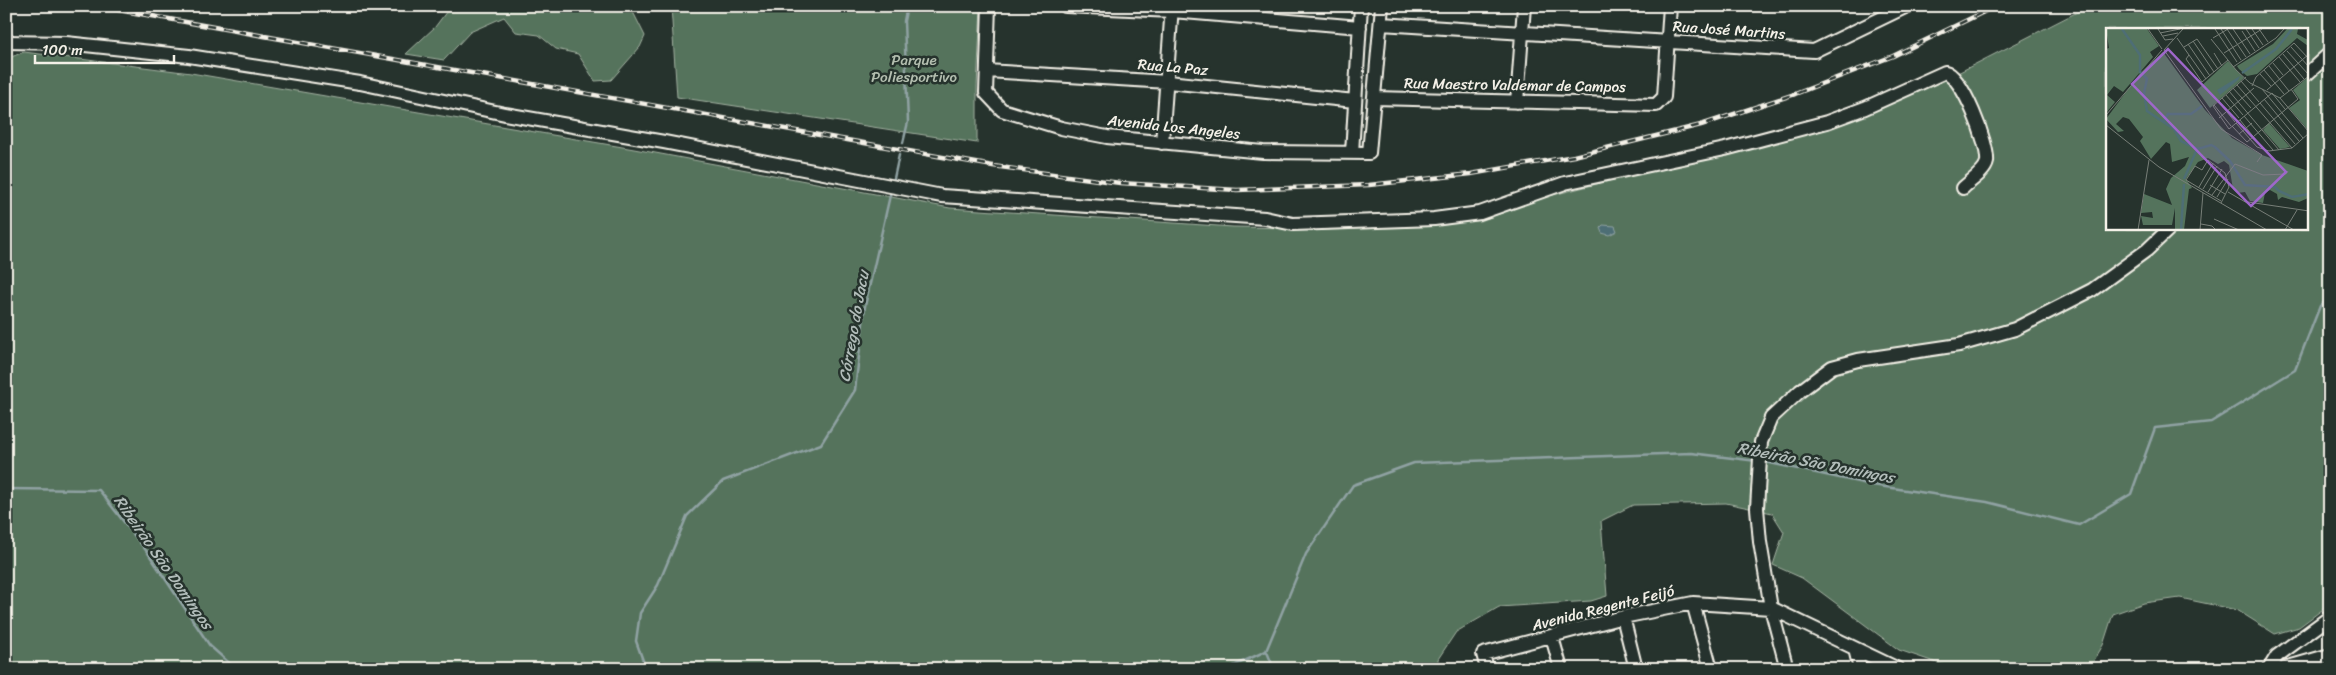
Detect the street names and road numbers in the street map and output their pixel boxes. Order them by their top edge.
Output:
street label: Rua José Martins [1672,13,1786,47]
street label: Rua La Paz [1137,51,1210,83]
street label: Rua Maestro Valdemar de Campos [1404,70,1626,100]
street label: Avenida Los Angeles [1105,107,1242,147]
street label: Avenida Regente Feijó [1528,578,1677,639]

